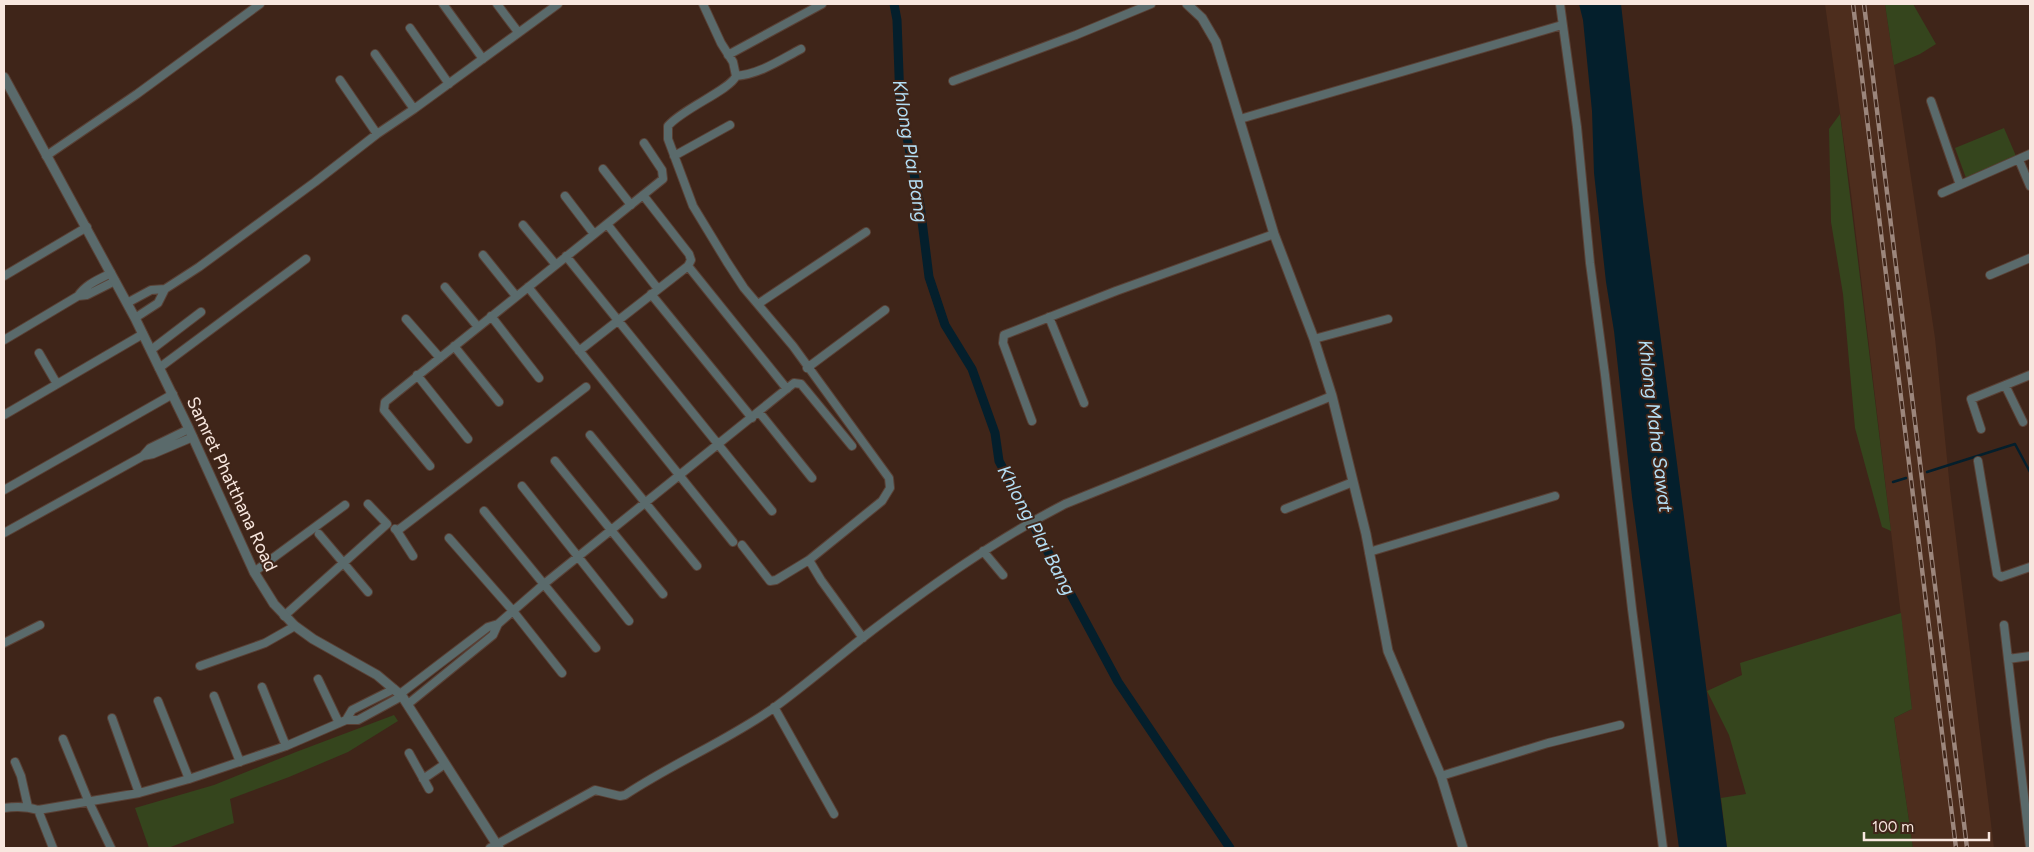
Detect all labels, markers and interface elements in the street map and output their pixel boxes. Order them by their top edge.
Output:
water label: Khlong Plai Bang [888,78,933,224]
water label: Khlong Maha Sawat [1634,339,1678,514]
street label: Samret Phatthana Road [182,393,282,575]
water label: Khlong Plai Bang [993,461,1080,599]
scale bar [1864,810,1989,842]
text: 100 m [1872,818,1914,836]

